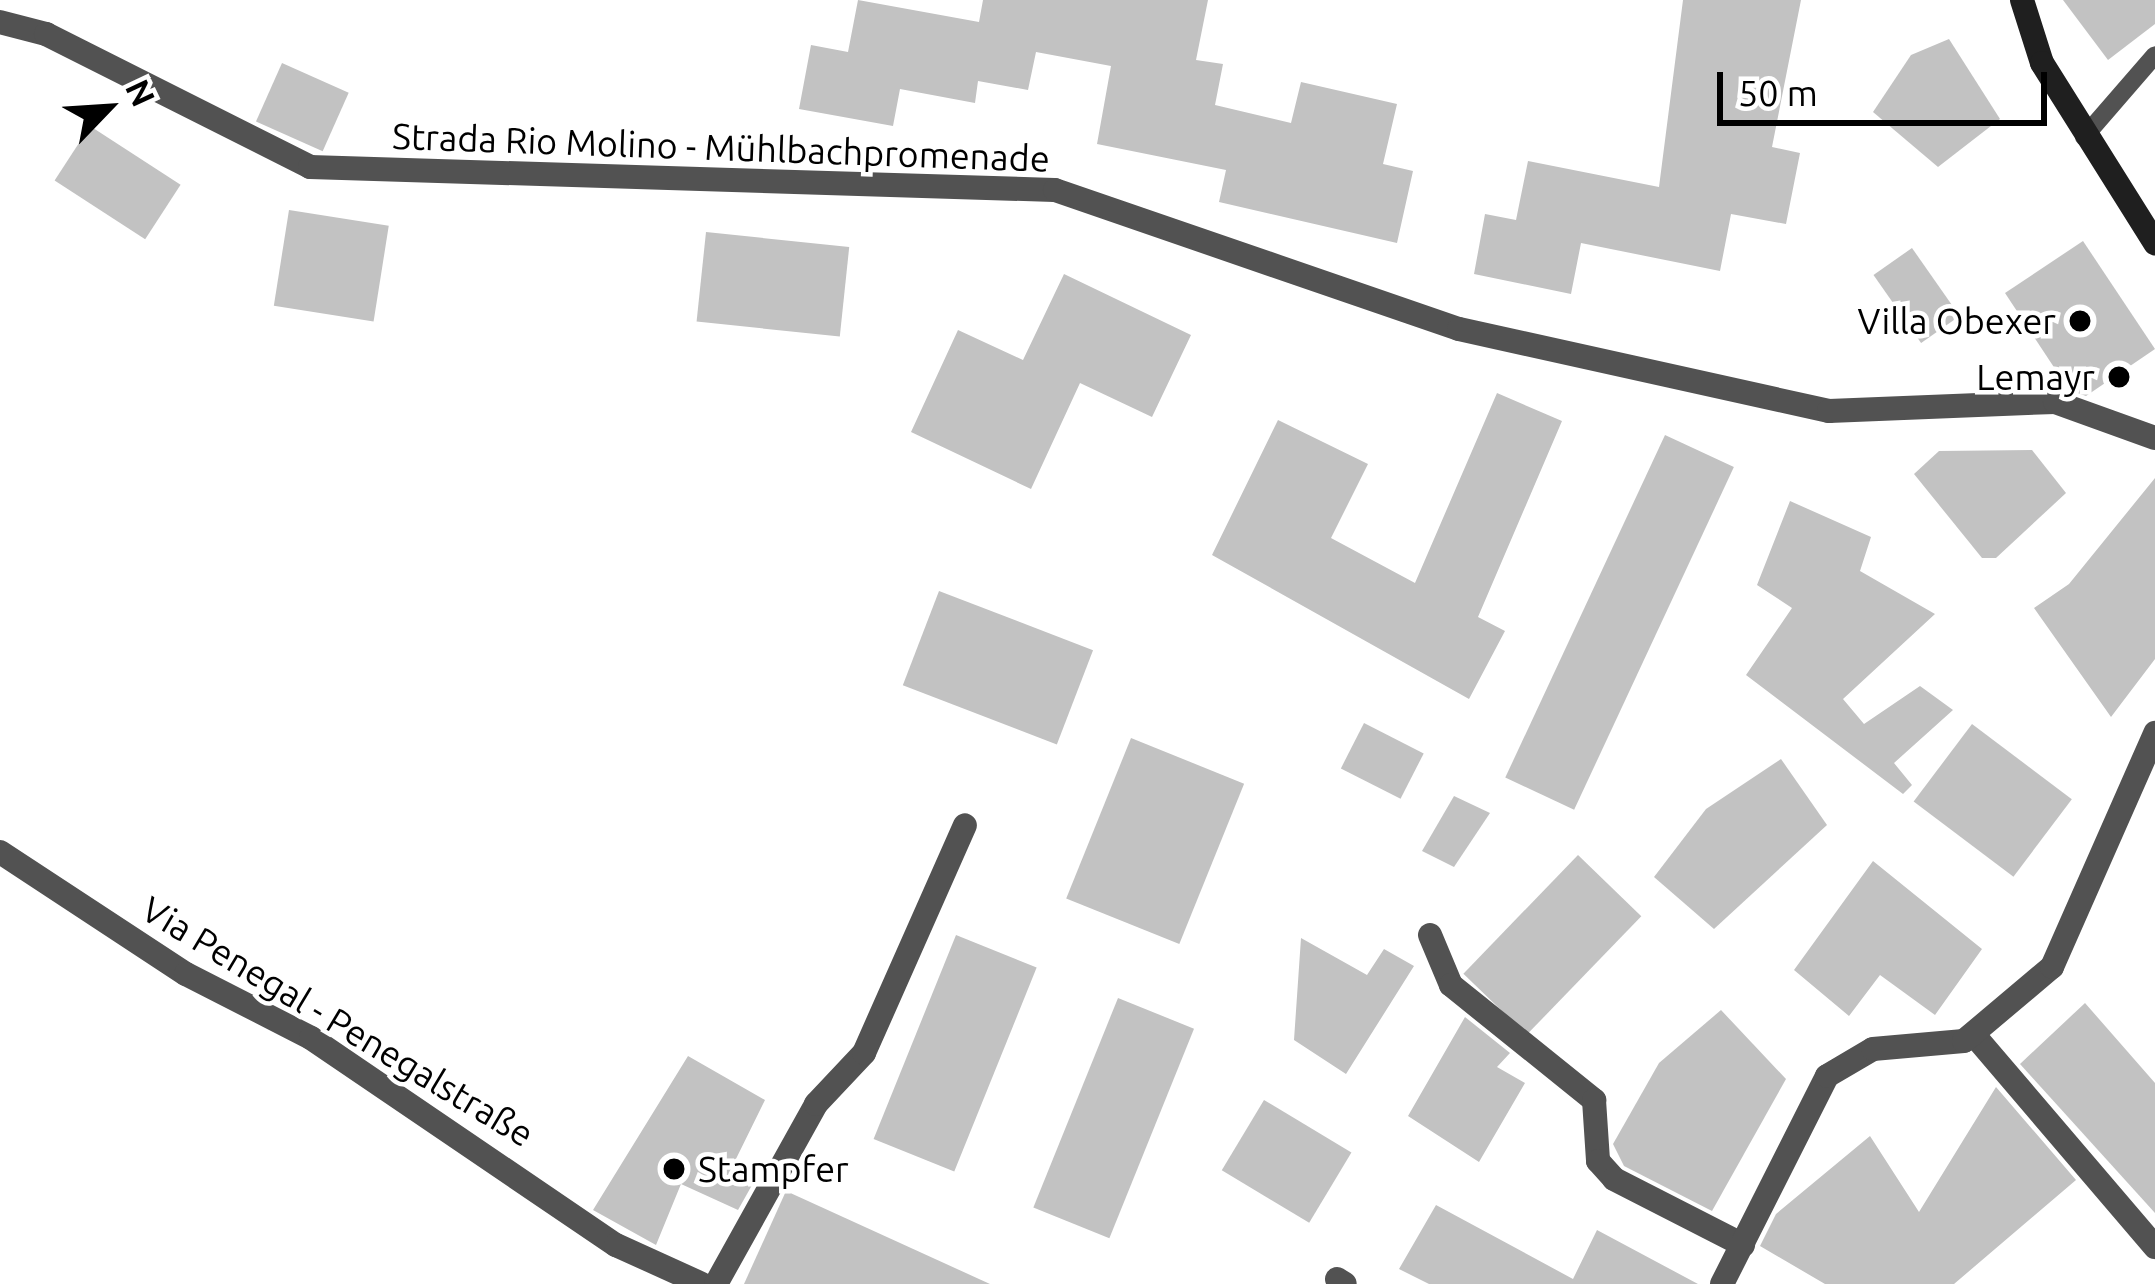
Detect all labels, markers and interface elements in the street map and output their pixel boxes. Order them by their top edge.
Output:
north arrow [48,48,168,168]
scale bar [1723,48,2053,122]
text: 50 m [1738,72,1818,113]
text: N [119,74,163,112]
street label: Strada Rio Molino - Mühlbachpromenade [392,114,1050,180]
place label: Villa Obexer [1857,299,2056,343]
marker: Villa Obexer [2067,308,2093,334]
place label: Lemayr [1976,355,2095,399]
marker: Lemayr [2106,364,2132,390]
street label: Via Penegal - Penegalstraße [134,887,542,1155]
place label: Stampfer [698,1147,849,1191]
marker: Stampfer [661,1156,687,1182]

